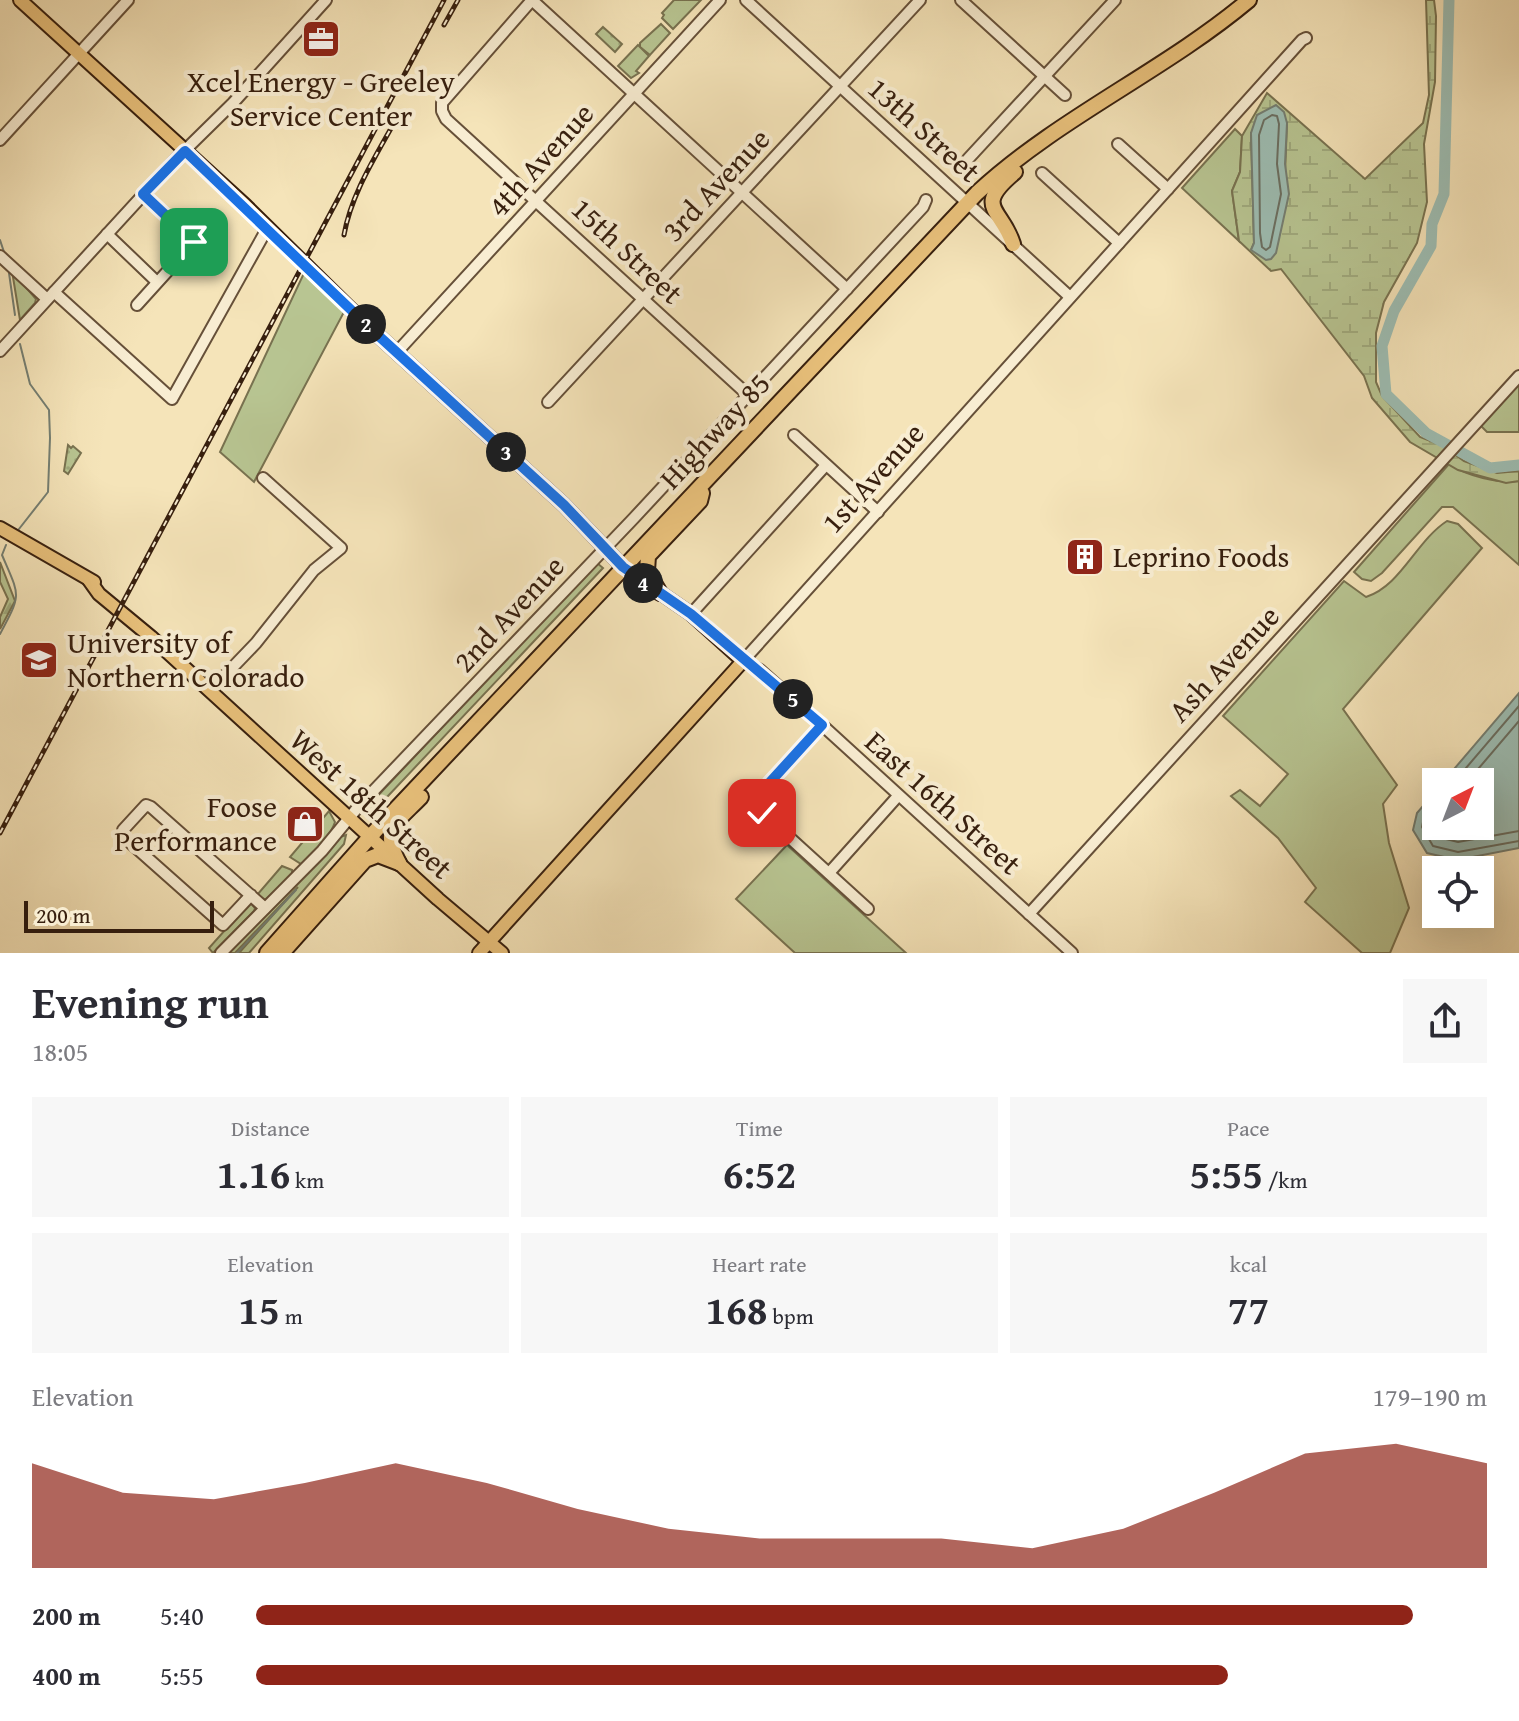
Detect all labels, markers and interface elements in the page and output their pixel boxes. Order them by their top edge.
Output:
office icon: Xcel Energy - Greeley Service Center [300,18,342,60]
place label: Xcel Energy - Greeley Service Center [187,59,455,137]
street label: 13th Street [858,66,991,192]
street label: 4th Avenue [477,92,604,226]
street label: 3rd Avenue [651,118,780,251]
street label: 15th Street [562,187,694,314]
pin [160,208,228,276]
icon: arrive [172,220,216,264]
pin: 2 [346,304,386,344]
text: 2 [360,308,372,340]
street label: Highway 85 [649,362,780,499]
street label: 1st Avenue [810,412,934,542]
pin: 3 [486,432,526,472]
text: 3 [500,436,512,468]
place label: Leprino Foods [1113,534,1289,578]
building icon: Leprino Foods [1064,536,1106,578]
street label: 2nd Avenue [442,545,574,682]
pin: 4 [623,563,663,603]
text: 4 [637,567,649,599]
street label: Ash Avenue [1157,595,1289,732]
place label: University of Northern Colorado [67,620,305,698]
school or university icon: University of Northern Colorado [18,639,60,681]
pin: 5 [773,679,813,719]
text: 5 [787,683,799,715]
street label: West 18th Street [280,718,463,889]
street label: East 16th Street [856,720,1032,885]
north arrow [1422,768,1494,840]
map controls [1422,768,1494,928]
pin [728,779,796,847]
place label: Foose Performance [114,784,277,862]
icon: check [740,791,784,835]
shop icon: Foose Performance [284,803,326,845]
button: locate [1422,856,1494,928]
scale bar [24,897,214,933]
text: 200 m [36,899,91,931]
text: Evening run [32,970,269,1034]
button: share [1403,979,1487,1063]
text: 18:05 [32,1032,88,1071]
text: Distance [231,1112,310,1144]
text: Time [736,1112,783,1144]
text: Pace [1227,1112,1270,1144]
text: 1.16 [217,1144,290,1203]
text: 6:52 [723,1144,796,1203]
text: 5:55 [1190,1144,1263,1203]
text: km [290,1164,324,1196]
text: /km [1263,1164,1307,1196]
text: Elevation [227,1248,314,1280]
text: Heart rate [712,1248,807,1280]
text: kcal [1230,1248,1267,1280]
text: 15 [238,1280,280,1339]
text: 168 [705,1280,768,1339]
text: 77 [1228,1280,1269,1339]
text: m [280,1300,303,1332]
text: bpm [768,1300,814,1332]
text: Elevation [32,1377,134,1416]
text: 179–190 m [1373,1377,1487,1416]
text: 200 m [32,1596,100,1635]
text: 5:40 [160,1596,204,1635]
text: 400 m [32,1656,100,1695]
text: 5:55 [160,1656,204,1695]

